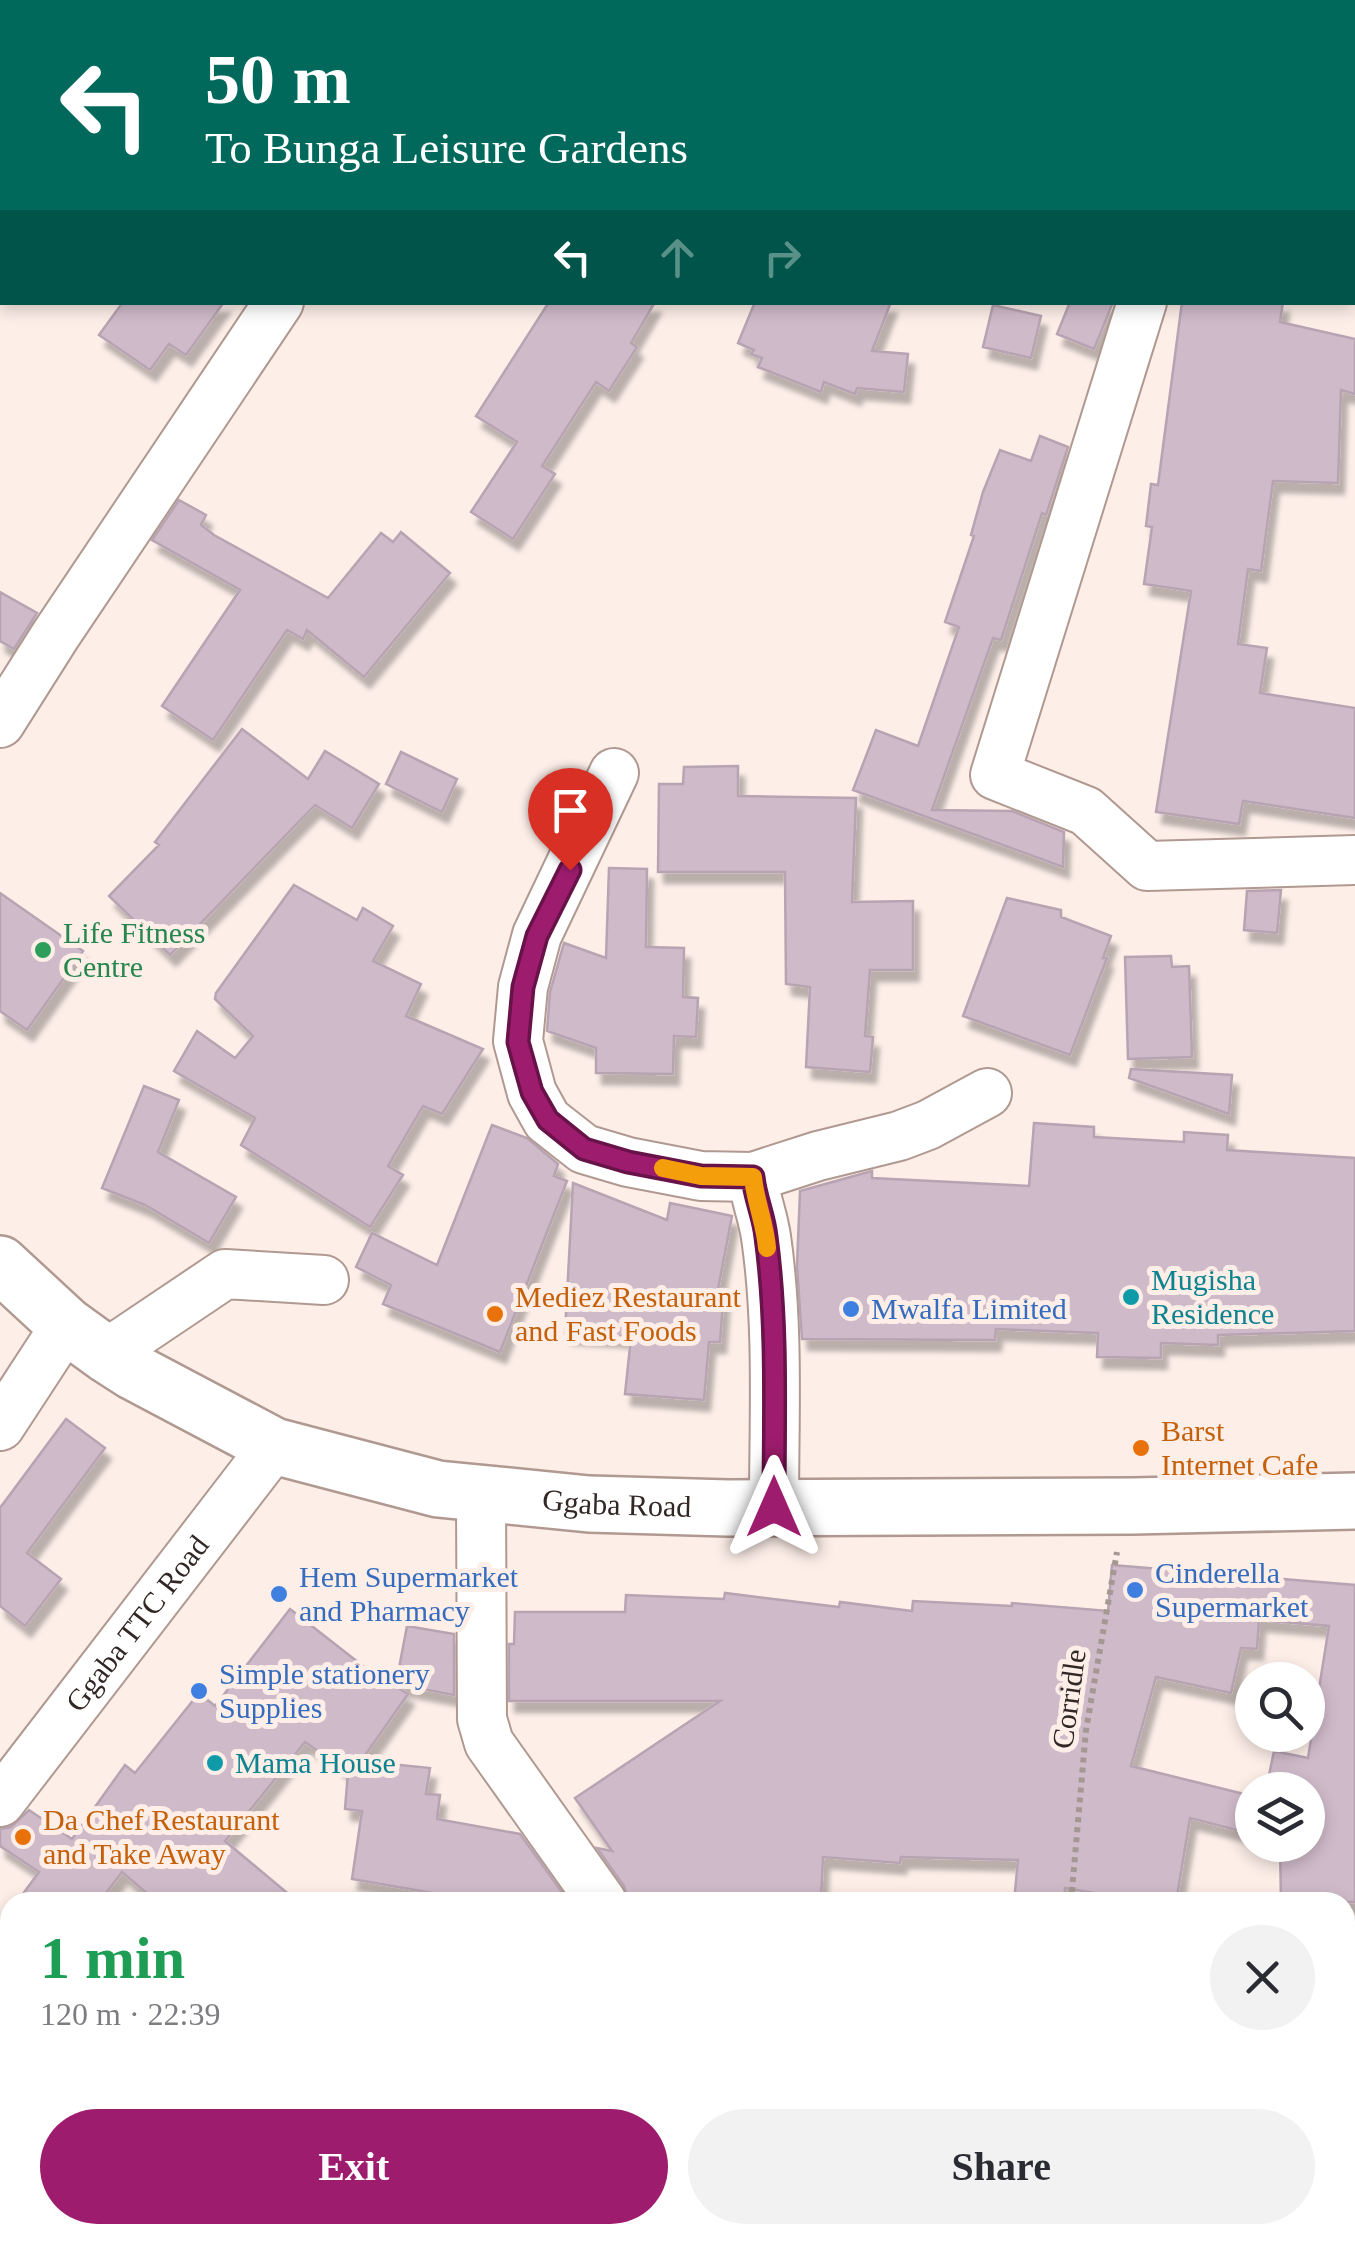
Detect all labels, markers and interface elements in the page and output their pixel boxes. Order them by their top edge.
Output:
icon: left [40,40,170,170]
text: 50 m [205,41,351,118]
text: To Bunga Leisure Gardens [205,123,688,173]
icon: left [545,230,600,285]
icon: ahead [650,230,705,285]
icon: right [755,230,810,285]
pin [528,768,613,871]
icon: arrive [543,783,598,838]
place label: Life Fitness Centre [63,916,206,983]
marker: Life Fitness Centre [32,939,54,961]
place label: Mugisha Residence [1151,1263,1274,1330]
place label: Mediez Restaurant and Fast Foods [515,1280,741,1347]
marker: Mugisha Residence [1120,1286,1142,1308]
place label: Mwalfa Limited [871,1292,1067,1325]
marker: Mwalfa Limited [840,1298,862,1320]
marker: Mediez Restaurant and Fast Foods [484,1303,506,1325]
place label: Barst Internet Cafe [1161,1414,1318,1481]
marker: Barst Internet Cafe [1130,1437,1152,1459]
position arrow [722,1455,826,1559]
street label: Ggaba Road [541,1482,692,1523]
street label: Ggaba TTC Road [59,1529,215,1718]
place label: Cinderella Supermarket [1155,1556,1309,1623]
place label: Hem Supermarket and Pharmacy [299,1560,519,1627]
marker: Cinderella Supermarket [1124,1579,1146,1601]
marker: Hem Supermarket and Pharmacy [268,1583,290,1605]
street label: Corridle [1045,1647,1092,1751]
place label: Simple stationery Supplies [219,1657,430,1724]
map controls [1235,1662,1325,1862]
button: search [1235,1662,1325,1752]
marker: Simple stationery Supplies [188,1680,210,1702]
place label: Mama House [235,1746,396,1779]
marker: Mama House [204,1752,226,1774]
button: layers [1235,1772,1325,1862]
place label: Da Chef Restaurant and Take Away [43,1803,280,1870]
marker: Da Chef Restaurant and Take Away [12,1826,34,1848]
text: 1 min [40,1925,185,1991]
button: close [1210,1925,1315,2030]
text: 120 m · 22:39 [40,1996,220,2032]
button: Exit [40,2109,668,2224]
button: Share [688,2109,1315,2224]

